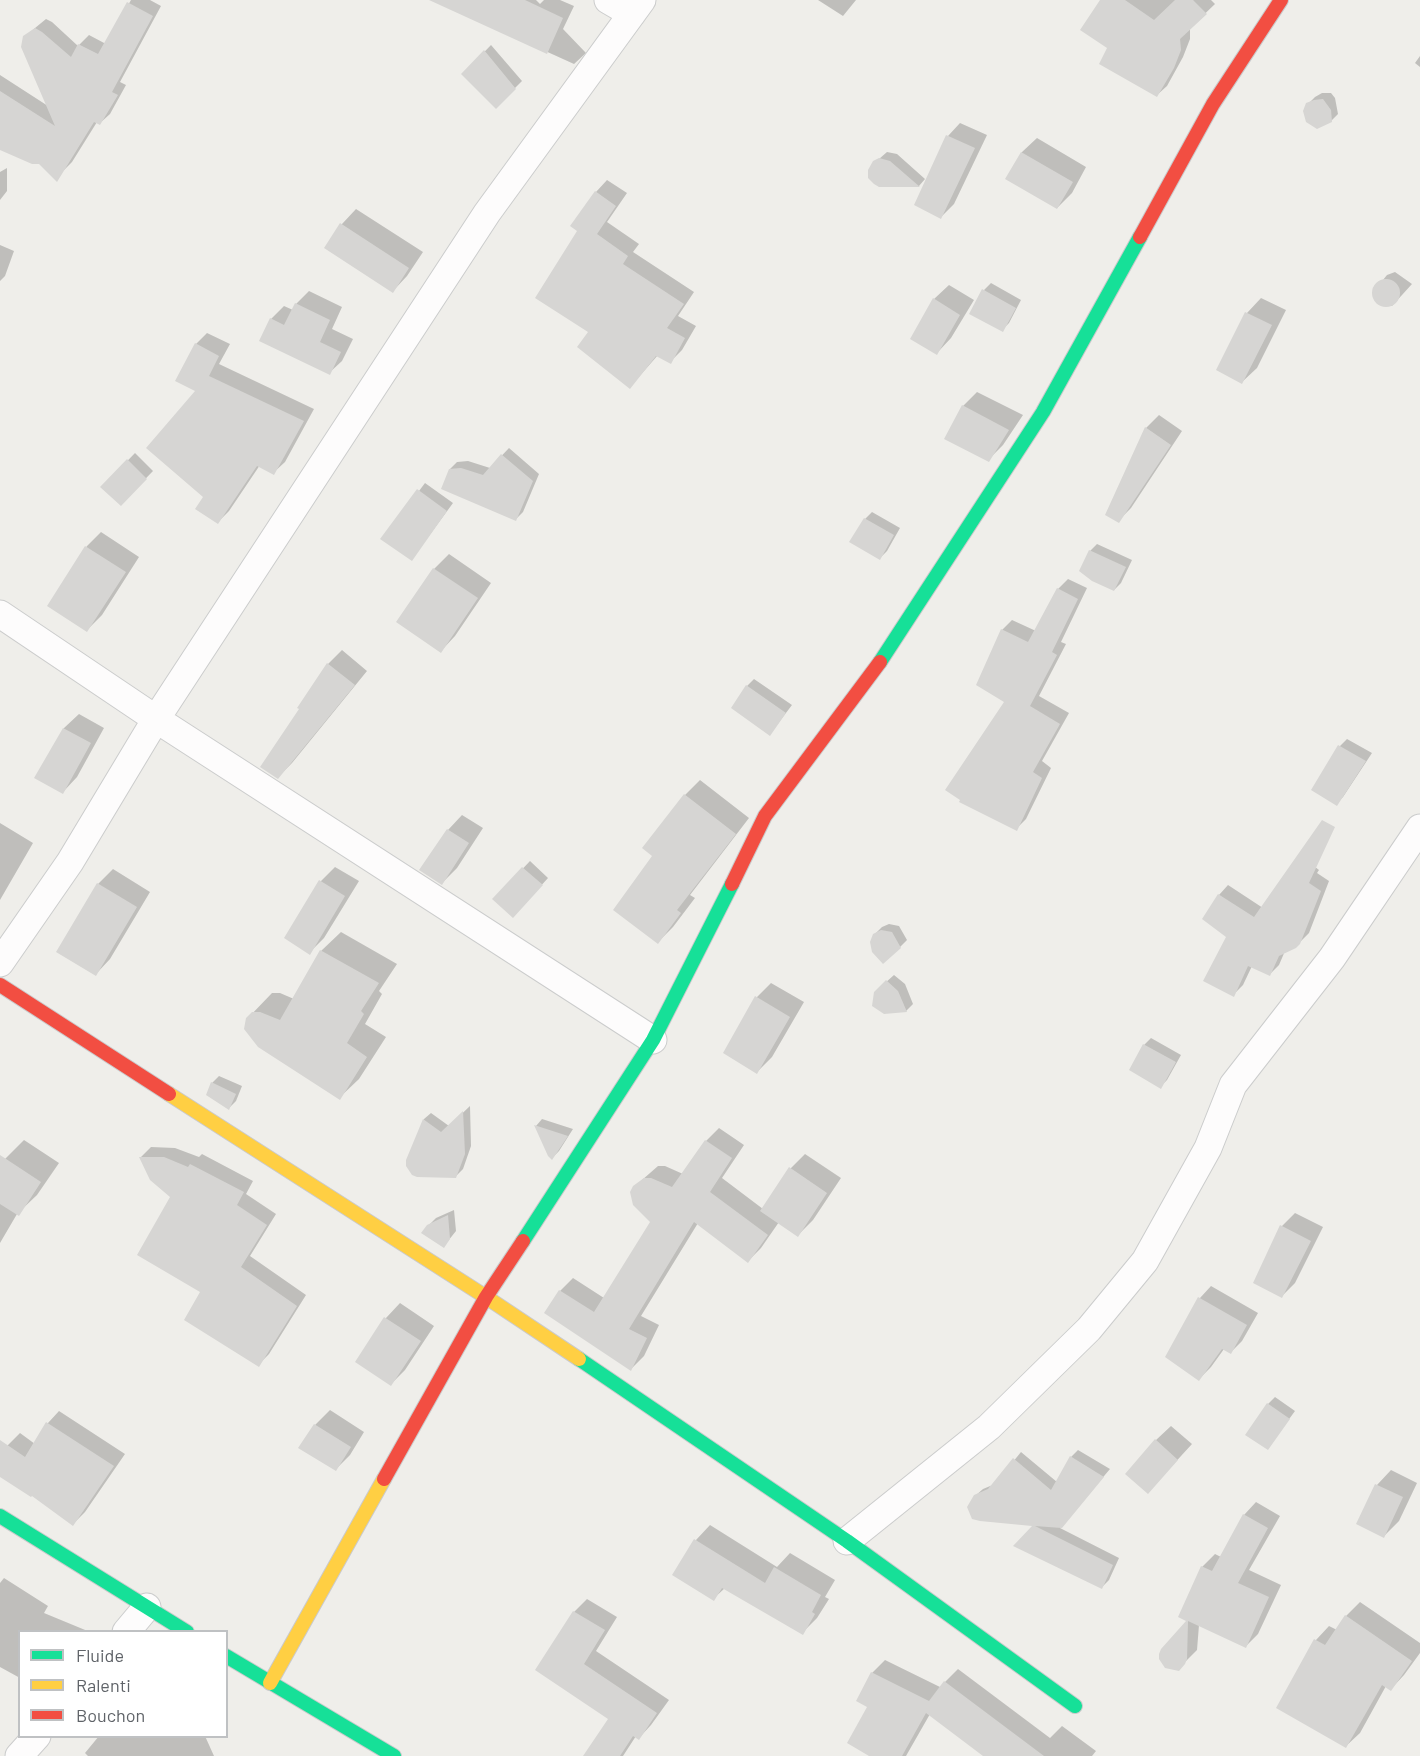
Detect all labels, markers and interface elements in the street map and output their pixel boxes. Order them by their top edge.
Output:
legend [18,1630,228,1738]
text: Fluide [76,1644,124,1666]
text: Ralenti [76,1674,131,1696]
text: Bouchon [76,1704,145,1726]

